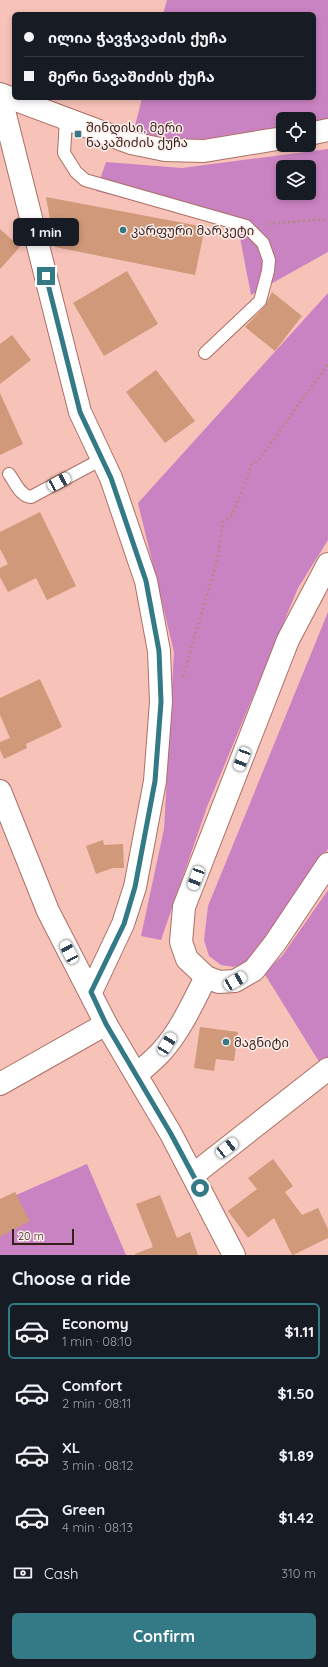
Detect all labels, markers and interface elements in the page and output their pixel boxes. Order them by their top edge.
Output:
text: ილია ჭავჭავაძის ქუჩა [48,28,227,47]
text: მერი ნავაშიძის ქუჩა [48,67,215,86]
map controls [276,112,316,200]
button: locate [276,112,316,152]
place label: შინდისი, მერი ნაკაშიძის ქუჩა [86,119,188,150]
marker: შინდისი, მერი ნაკაშიძის ქუჩა [73,129,83,139]
button: layers [276,160,316,200]
callout: 1 min [13,218,79,246]
place label: კარფური მარკეტი [131,222,254,238]
text: 1 min [30,224,62,240]
marker: კარფური მარკეტი [118,225,128,235]
route end [37,267,55,285]
car [46,471,72,493]
car [232,746,252,772]
car [186,865,206,891]
car [58,939,80,965]
car [222,970,248,992]
car [156,1031,178,1057]
place label: მაგნიტი [234,1034,289,1050]
marker: მაგნიტი [221,1037,231,1047]
car [214,1136,240,1160]
route start [191,1179,209,1197]
scale bar [12,1227,74,1246]
text: 20 m [18,1229,44,1243]
text: Choose a ride [12,1267,131,1290]
icon: car [14,1313,50,1349]
text: Economy [62,1314,129,1333]
text: $1.11 [285,1322,314,1341]
text: 1 min · 08:10 [62,1333,132,1349]
icon: car [14,1375,50,1411]
text: Comfort [62,1376,123,1395]
text: $1.50 [278,1384,314,1403]
text: 2 min · 08:11 [62,1395,131,1411]
icon: car [14,1437,50,1473]
text: XL [62,1438,80,1457]
text: $1.89 [279,1446,314,1465]
text: 3 min · 08:12 [62,1457,133,1473]
icon: car [14,1499,50,1535]
text: Green [62,1500,105,1519]
text: $1.42 [279,1508,314,1527]
text: 4 min · 08:13 [62,1519,133,1535]
icon: cash [12,1562,34,1584]
text: Cash [44,1564,78,1583]
text: 310 m [281,1565,316,1581]
button: Confirm [12,1613,316,1659]

